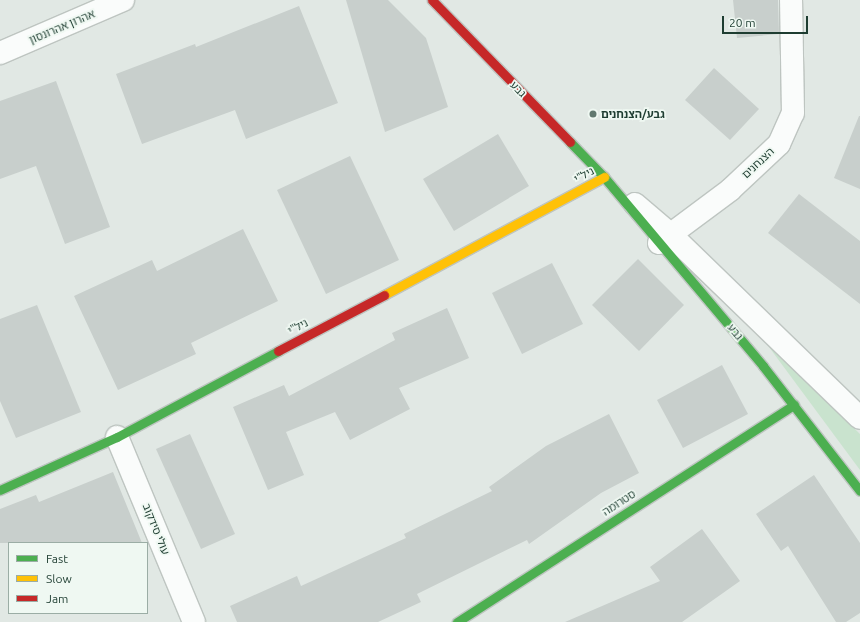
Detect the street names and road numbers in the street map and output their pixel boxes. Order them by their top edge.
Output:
street label: אהרון אהרונסון [27,7,97,47]
street label: גבע [507,78,529,100]
street label: הצנחנים [739,145,777,181]
street label: ניל"י [572,164,596,186]
street label: ניל"י [286,316,310,338]
street label: גבע [724,321,746,343]
street label: סטרומה [600,487,638,519]
street label: עולי סידקוב [140,501,172,557]

